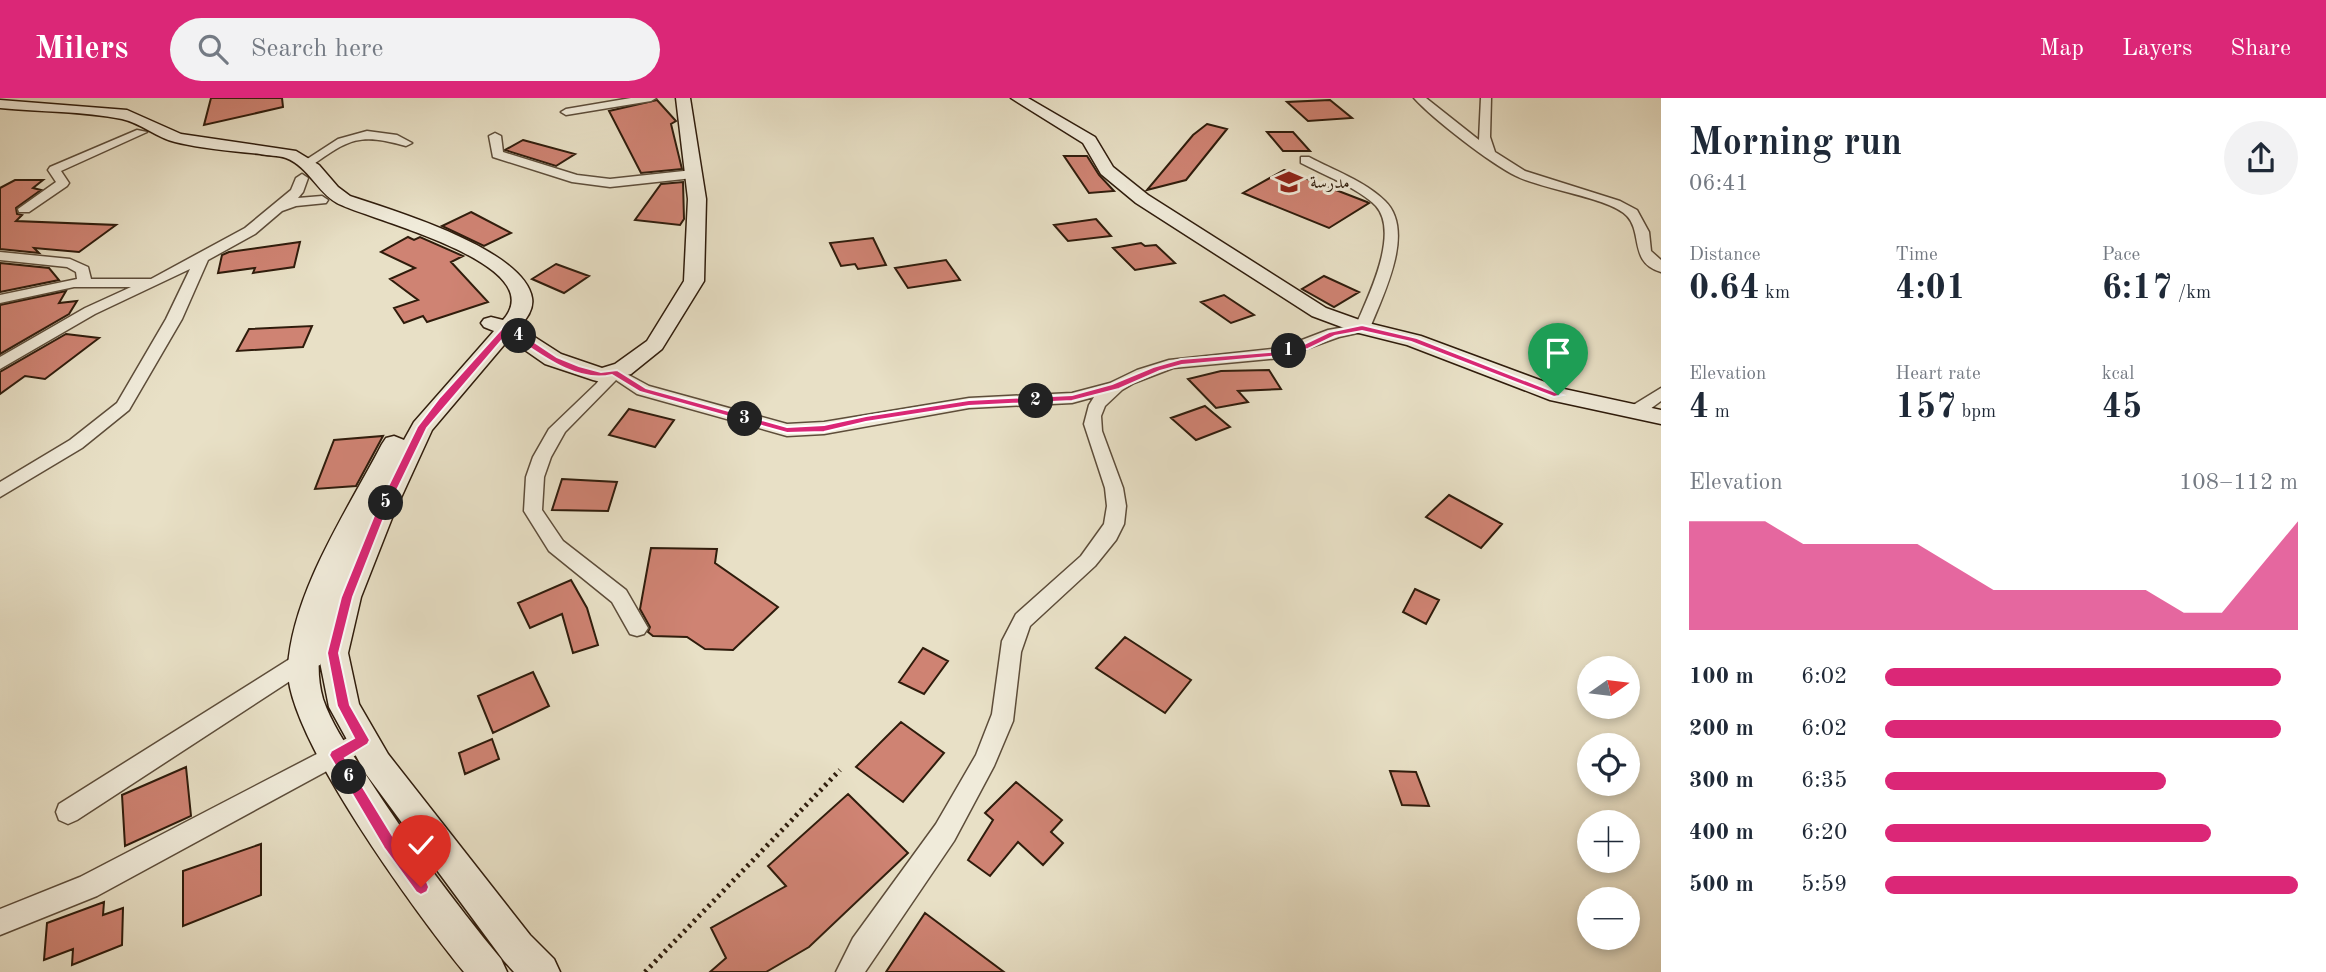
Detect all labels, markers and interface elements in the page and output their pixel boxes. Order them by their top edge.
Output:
search box [170,18,660,81]
icon: search [194,30,232,68]
text: Milers [35,33,128,66]
text: Search here [250,36,383,62]
text: Map [2040,37,2084,61]
text: Layers [2122,37,2192,61]
text: Share [2230,37,2291,61]
button: share [2224,121,2298,195]
text: Morning run [1689,125,1902,163]
school or university icon: مدرسة [1274,167,1304,197]
text: 06:41 [1689,172,1749,195]
place label: مدرسة [1310,174,1350,193]
text: Distance [1689,246,1761,265]
text: Time [1895,246,1938,265]
text: Pace [2102,246,2140,265]
text: 0.64 [1689,271,1760,306]
text: 4:01 [1895,271,1966,306]
text: 6:17 [2102,271,2172,306]
text: km [1760,284,1790,303]
text: /km [2172,284,2211,303]
pin: 4 [502,318,536,354]
pin [1528,323,1588,395]
text: 4 [513,326,524,345]
pin: 1 [1272,334,1306,368]
icon: arrive [1539,334,1577,372]
text: 1 [1283,341,1294,360]
text: Elevation [1689,365,1766,384]
text: Heart rate [1895,365,1981,384]
text: kcal [2102,365,2134,384]
pin: 2 [1018,384,1054,418]
text: 4 [1689,390,1709,425]
text: 157 [1895,390,1956,425]
text: 45 [2102,390,2142,425]
text: 2 [1030,391,1041,410]
pin: 3 [728,402,762,436]
text: m [1709,403,1730,422]
text: bpm [1956,403,1996,422]
text: 3 [739,409,750,428]
text: Elevation [1689,471,1783,494]
text: 108–112 m [2179,471,2298,494]
pin: 5 [368,486,404,520]
text: 5 [380,493,391,512]
north arrow [1577,656,1640,719]
map controls [1577,656,1640,950]
text: 100 m [1689,665,1754,688]
text: 6:02 [1801,665,1847,688]
text: 200 m [1689,717,1754,740]
text: 6:02 [1801,717,1847,740]
button: locate [1577,733,1640,796]
pin: 6 [332,760,366,794]
text: 6 [343,767,354,786]
text: 300 m [1689,769,1754,792]
text: 6:35 [1801,769,1847,792]
button: + [1577,810,1640,873]
pin [391,815,451,887]
text: 400 m [1689,821,1754,844]
text: 6:20 [1801,821,1847,844]
icon: check [402,826,440,864]
text: 500 m [1689,873,1754,896]
text: 5:59 [1801,873,1847,896]
button: − [1577,887,1640,950]

